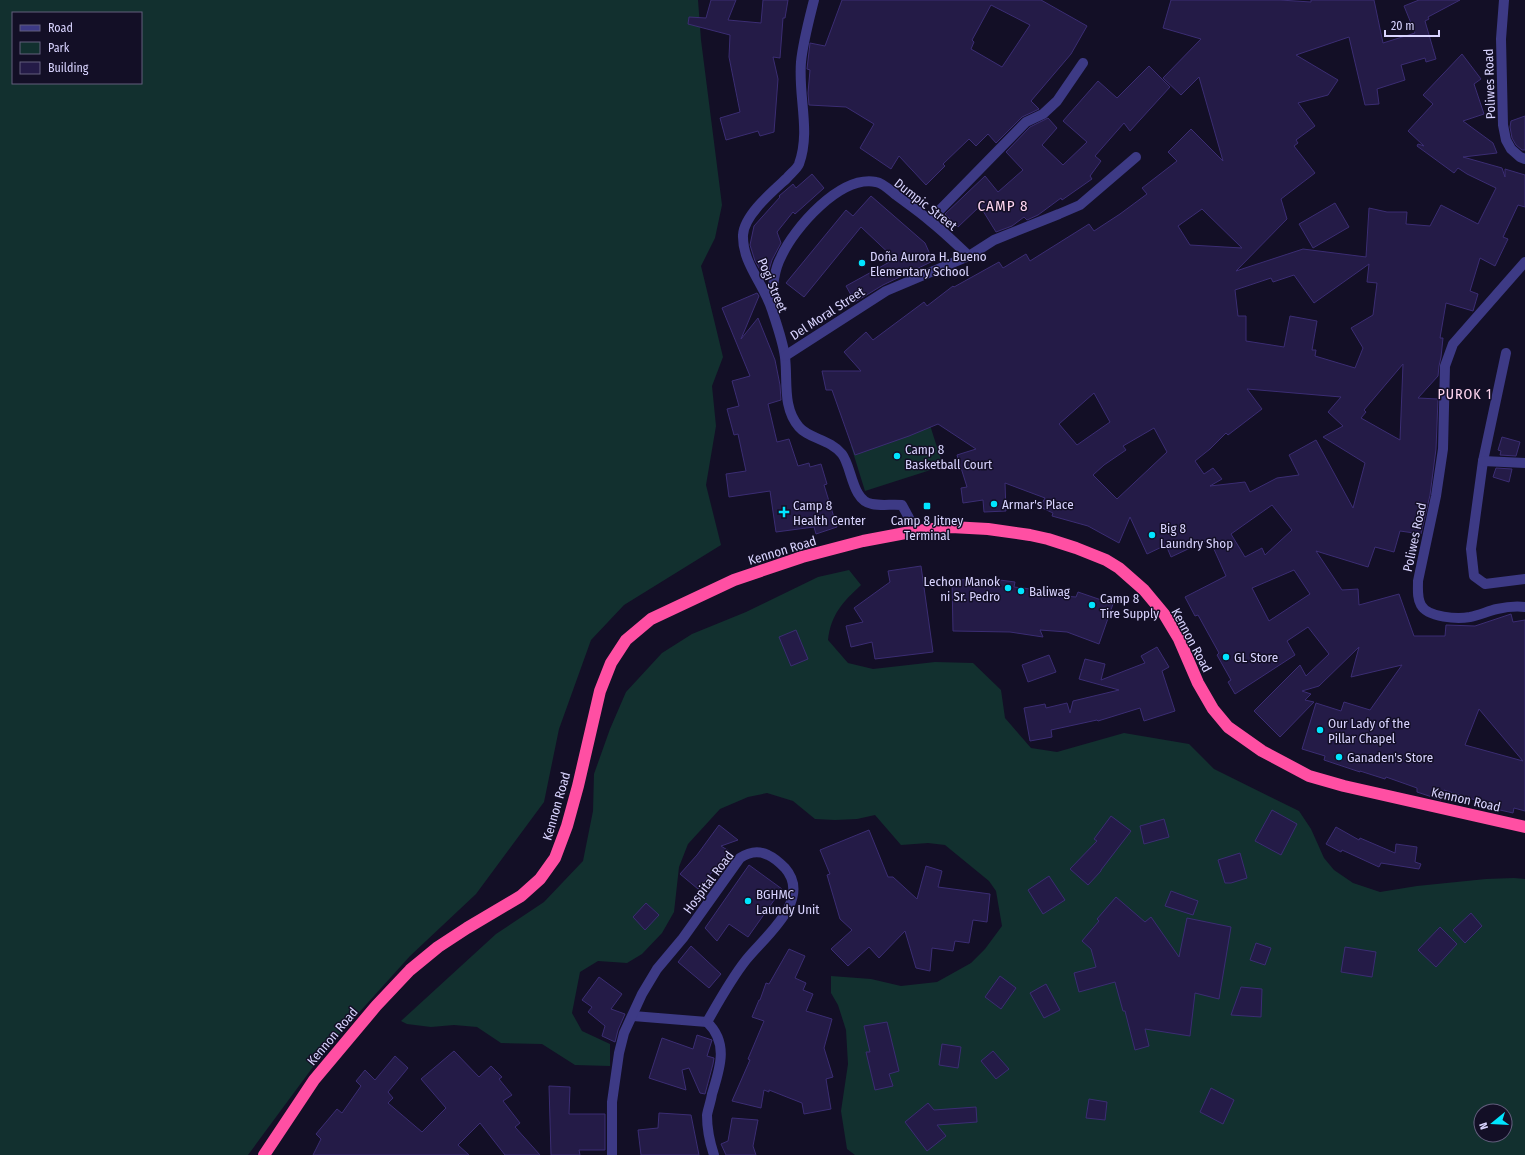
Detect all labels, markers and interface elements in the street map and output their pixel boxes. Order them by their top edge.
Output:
legend [12,12,142,84]
scale bar [1385,12,1439,38]
text: 20 m [1391,19,1415,33]
text: Road [48,21,73,35]
text: Park [48,41,70,55]
street label: Poliwes Road [1481,49,1498,119]
text: Building [48,61,89,75]
street label: Dumpic Street [891,175,960,234]
district label: CAMP 8 [977,197,1029,215]
place label: Doña Aurora H. Bueno Elementary School [870,249,987,279]
street label: Pogi Street [754,256,791,315]
marker: Doña Aurora H. Bueno Elementary School [857,258,867,268]
street label: Del Moral Street [787,283,868,343]
district label: PUROK 1 [1437,386,1493,403]
place label: Camp 8 Basketball Court [905,442,993,472]
marker: Camp 8 Basketball Court [892,451,902,461]
place label: Armar's Place [1002,497,1074,512]
place label: Camp 8 Health Center [793,498,866,528]
marker: Armar's Place [989,499,999,509]
marker: Camp 8 Jitney Terminal [922,501,932,511]
street label: Poliwes Road [1400,501,1429,573]
marker: Camp 8 Health Center [778,506,790,518]
place label: Camp 8 Jitney Terminal [891,513,963,543]
place label: Big 8 Laundry Shop [1160,521,1233,551]
marker: Big 8 Laundry Shop [1147,530,1157,540]
street label: Kennon Road [746,533,818,568]
place label: Lechon Manok ni Sr. Pedro [924,574,1001,604]
marker: Lechon Manok ni Sr. Pedro [1003,583,1013,593]
place label: Baliwag [1029,584,1071,599]
marker: Baliwag [1016,586,1026,596]
place label: Camp 8 Tire Supply [1100,591,1159,621]
marker: Camp 8 Tire Supply [1087,600,1097,610]
street label: Kennon Road [1168,606,1215,675]
place label: GL Store [1234,650,1278,665]
marker: GL Store [1221,652,1231,662]
place label: Our Lady of the Pillar Chapel [1328,716,1410,746]
marker: Our Lady of the Pillar Chapel [1315,725,1325,735]
place label: Ganaden's Store [1347,750,1433,765]
marker: Ganaden's Store [1334,752,1344,762]
street label: Kennon Road [540,770,573,842]
street label: Kennon Road [1430,784,1502,815]
street label: Hospital Road [680,848,737,916]
place label: BGHMC Laundy Unit [756,887,820,917]
marker: BGHMC Laundy Unit [743,896,753,906]
street label: Kennon Road [304,1004,361,1068]
north arrow [1473,1103,1513,1143]
text: N [1477,1121,1491,1131]

